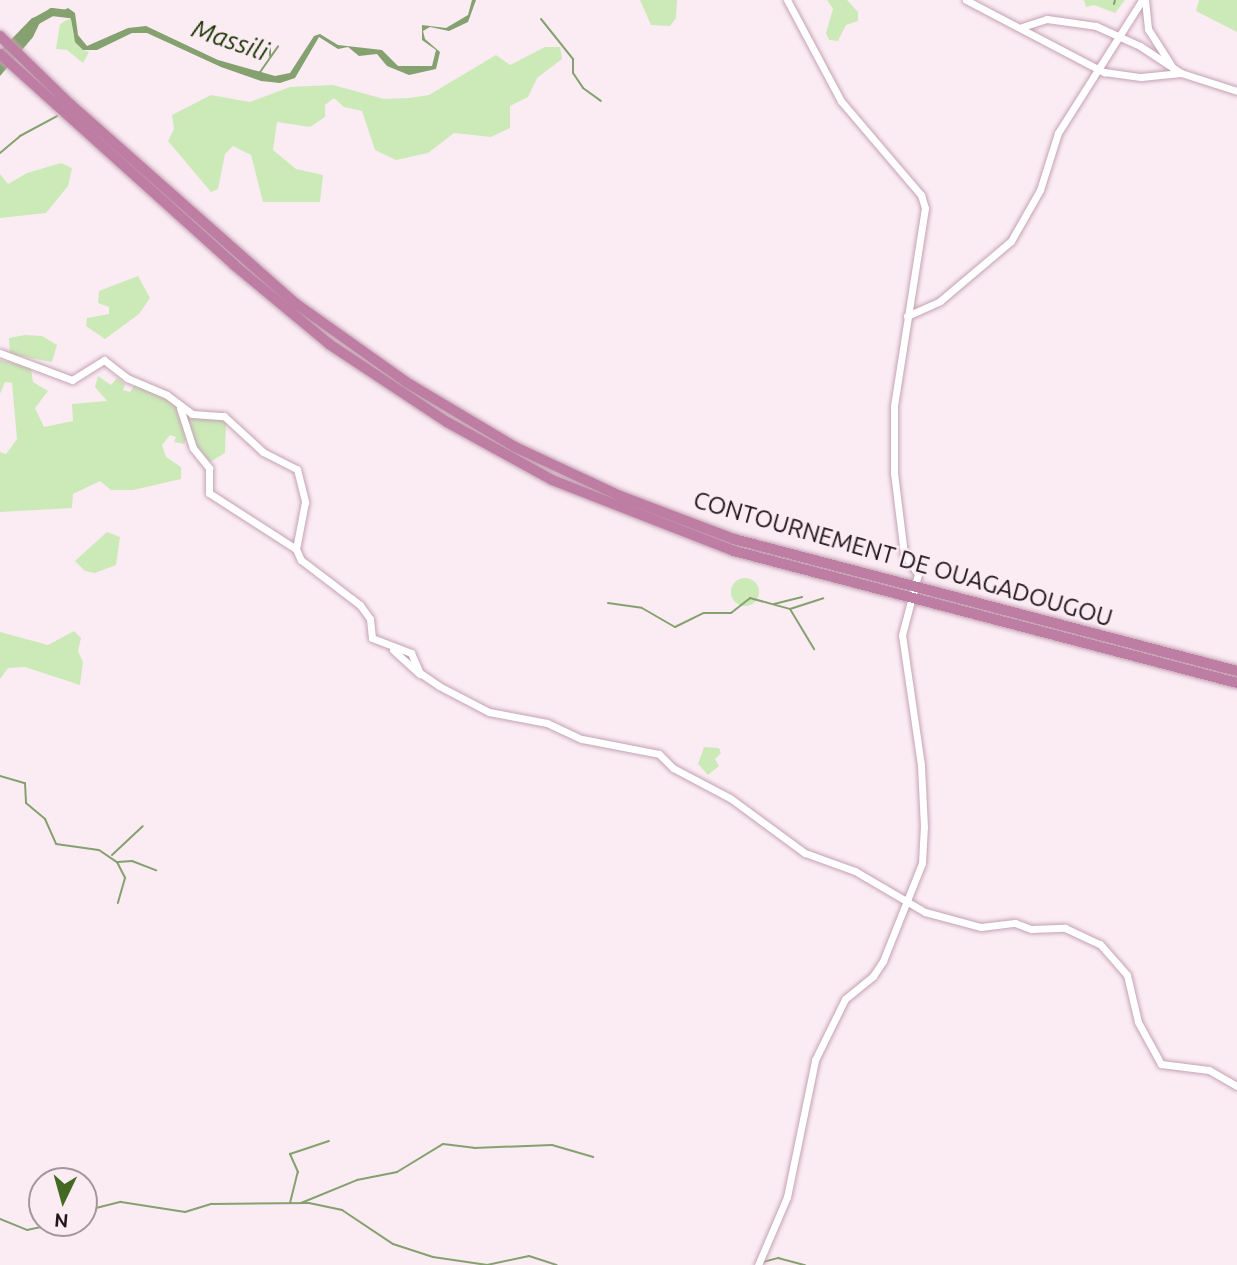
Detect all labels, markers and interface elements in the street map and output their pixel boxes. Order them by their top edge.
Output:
water label: Massili [188,13,272,67]
street label: CONTOURNEMENT DE OUAGADOUGOU [690,485,1116,633]
north arrow [28,1167,98,1237]
text: N [53,1209,69,1233]

